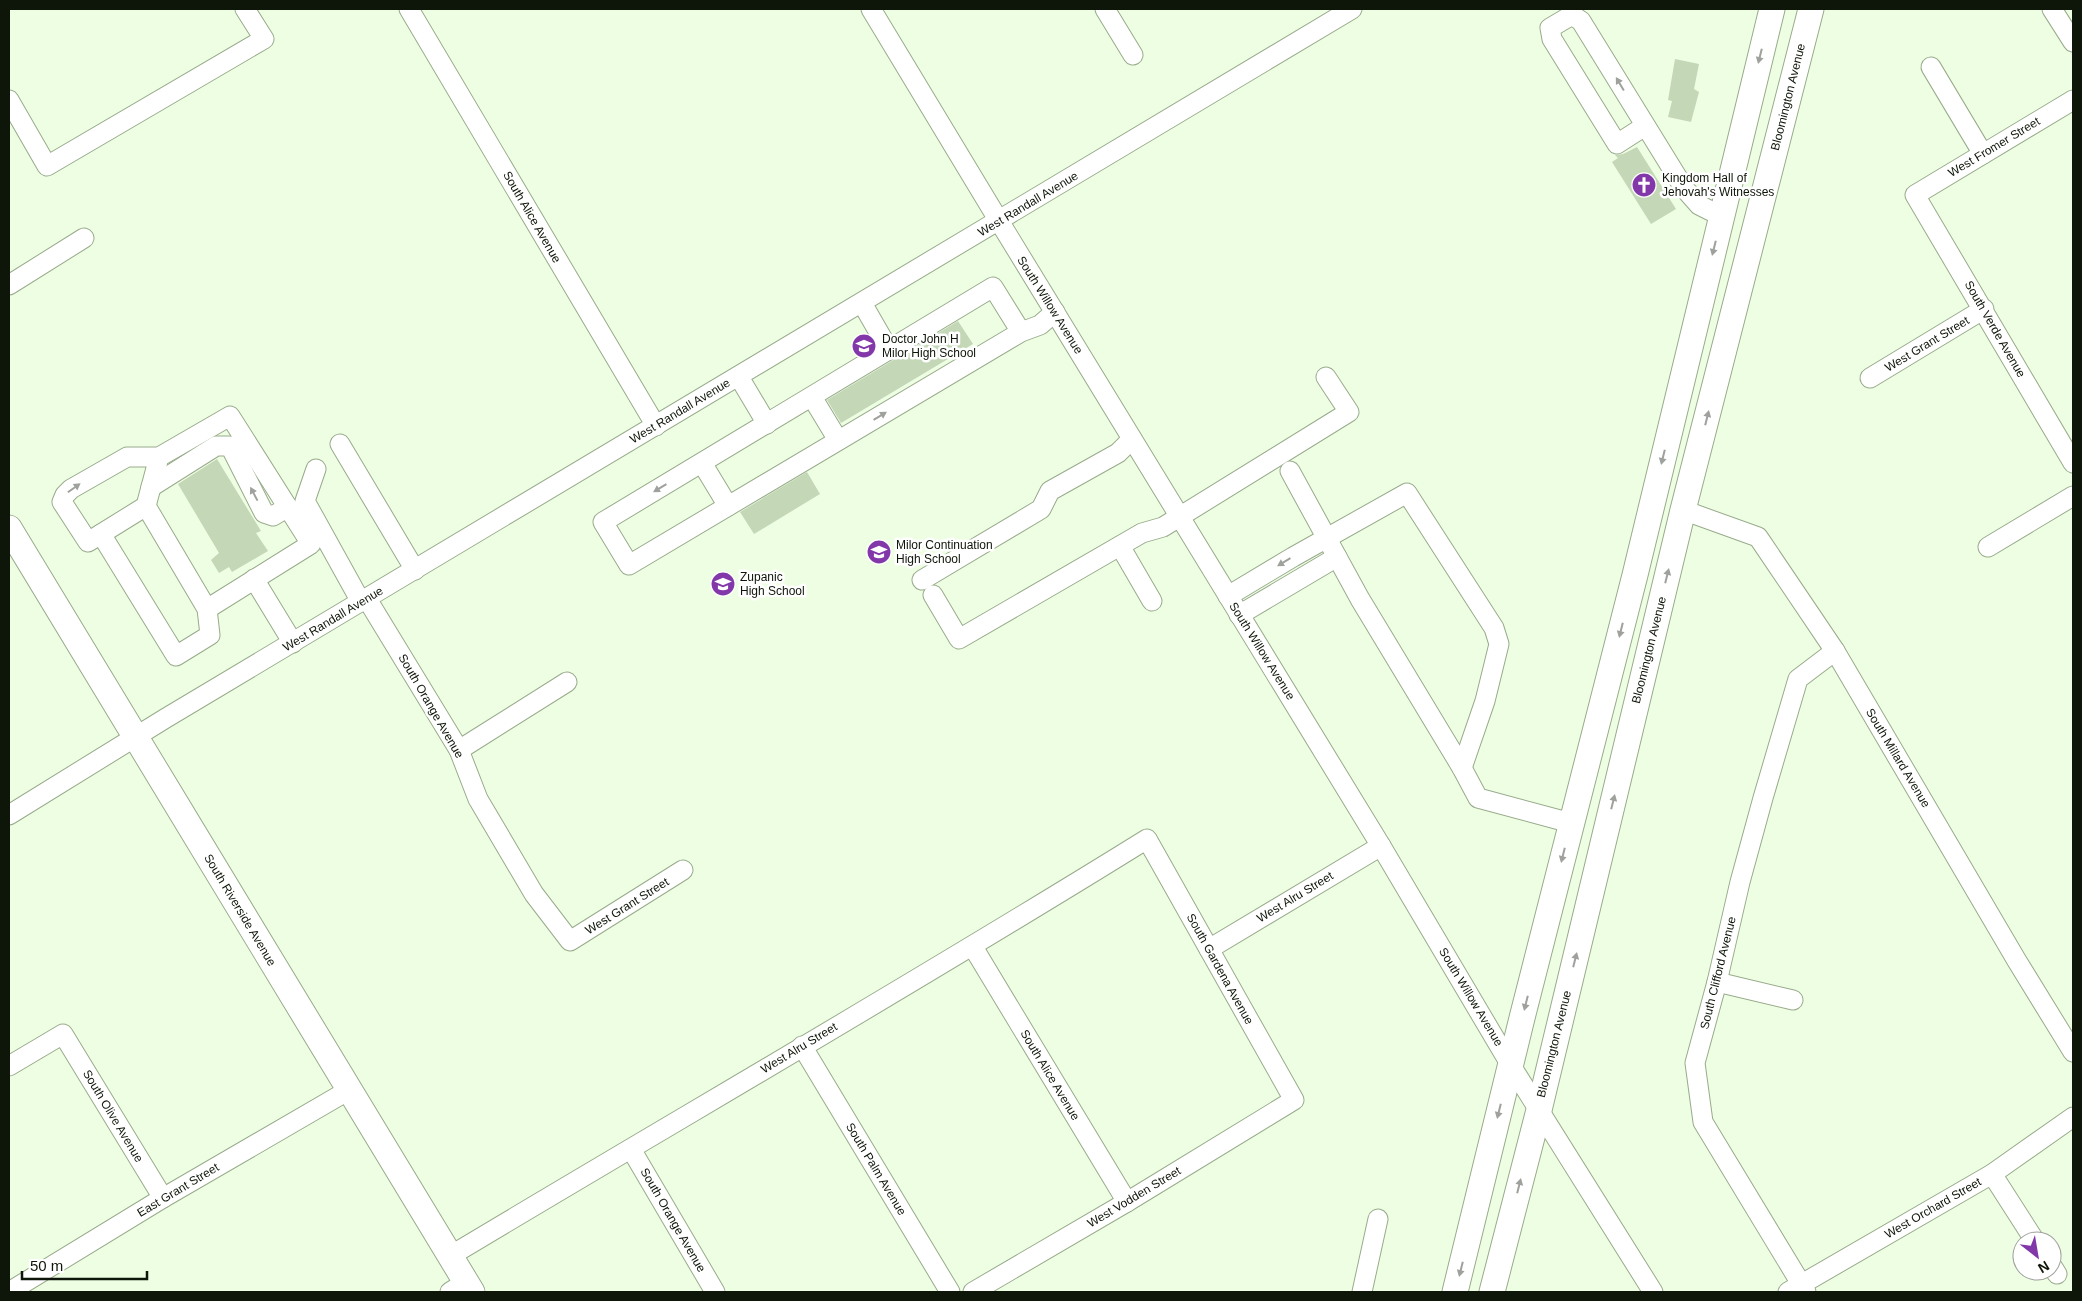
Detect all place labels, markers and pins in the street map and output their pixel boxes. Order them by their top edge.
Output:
place label: Kingdom Hall of Jehovah's Witnesses [1662,171,1774,199]
church icon: Kingdom Hall of Jehovah's Witnesses [1631,172,1657,198]
place label: Doctor John H Milor High School [882,332,976,360]
school or university icon: Doctor John H Milor High School [851,333,877,359]
place label: Milor Continuation High School [896,538,993,566]
school or university icon: Milor Continuation High School [866,539,892,565]
place label: Zupanic High School [740,570,805,598]
school or university icon: Zupanic High School [710,571,736,597]

